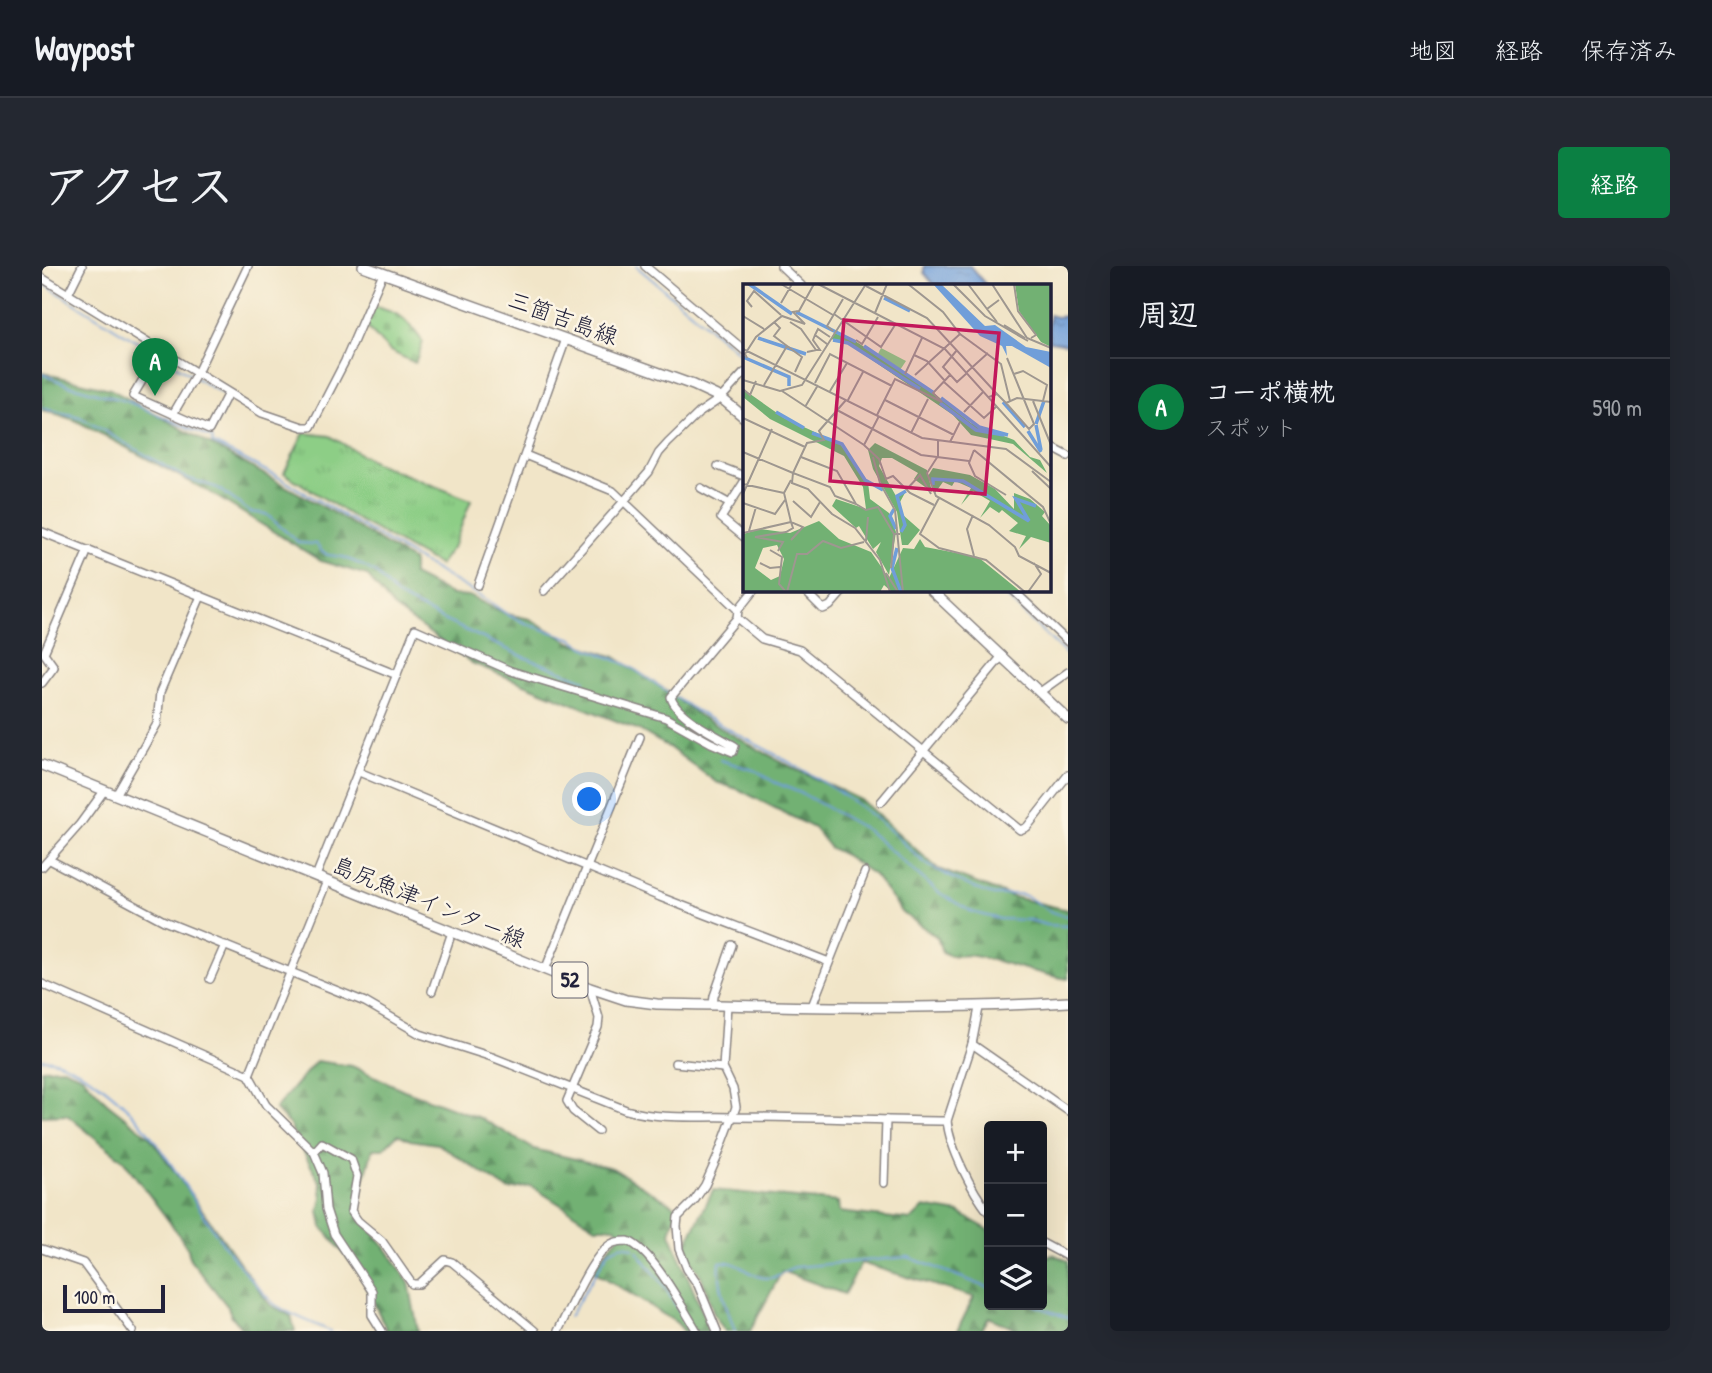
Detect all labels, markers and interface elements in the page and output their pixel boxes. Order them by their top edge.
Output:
text: Waypost [35,26,134,70]
text: 地図 [1409,34,1457,66]
text: 経路 [1495,34,1543,66]
text: 保存済み [1581,34,1677,66]
button: 経路 [1558,147,1670,218]
text: アクセス [42,152,235,218]
street label: 三箇吉島線 [504,283,623,352]
inset map [743,284,1051,592]
text: 周辺 [1138,294,1198,334]
pin: A [132,338,178,396]
text: コーポ横枕 [1205,374,1335,409]
text: A [1155,392,1167,423]
text: 590 m [1593,392,1642,423]
text: スポット [1205,412,1297,443]
your location [572,782,606,816]
street label: 島尻魚津インター線 [328,849,531,955]
road number: 52 [552,962,588,998]
map controls [984,1121,1047,1310]
button: + [984,1121,1047,1184]
button: − [984,1184,1047,1247]
button: layers [984,1247,1047,1310]
scale bar [63,1282,164,1314]
text: 100 m [74,1284,115,1310]

